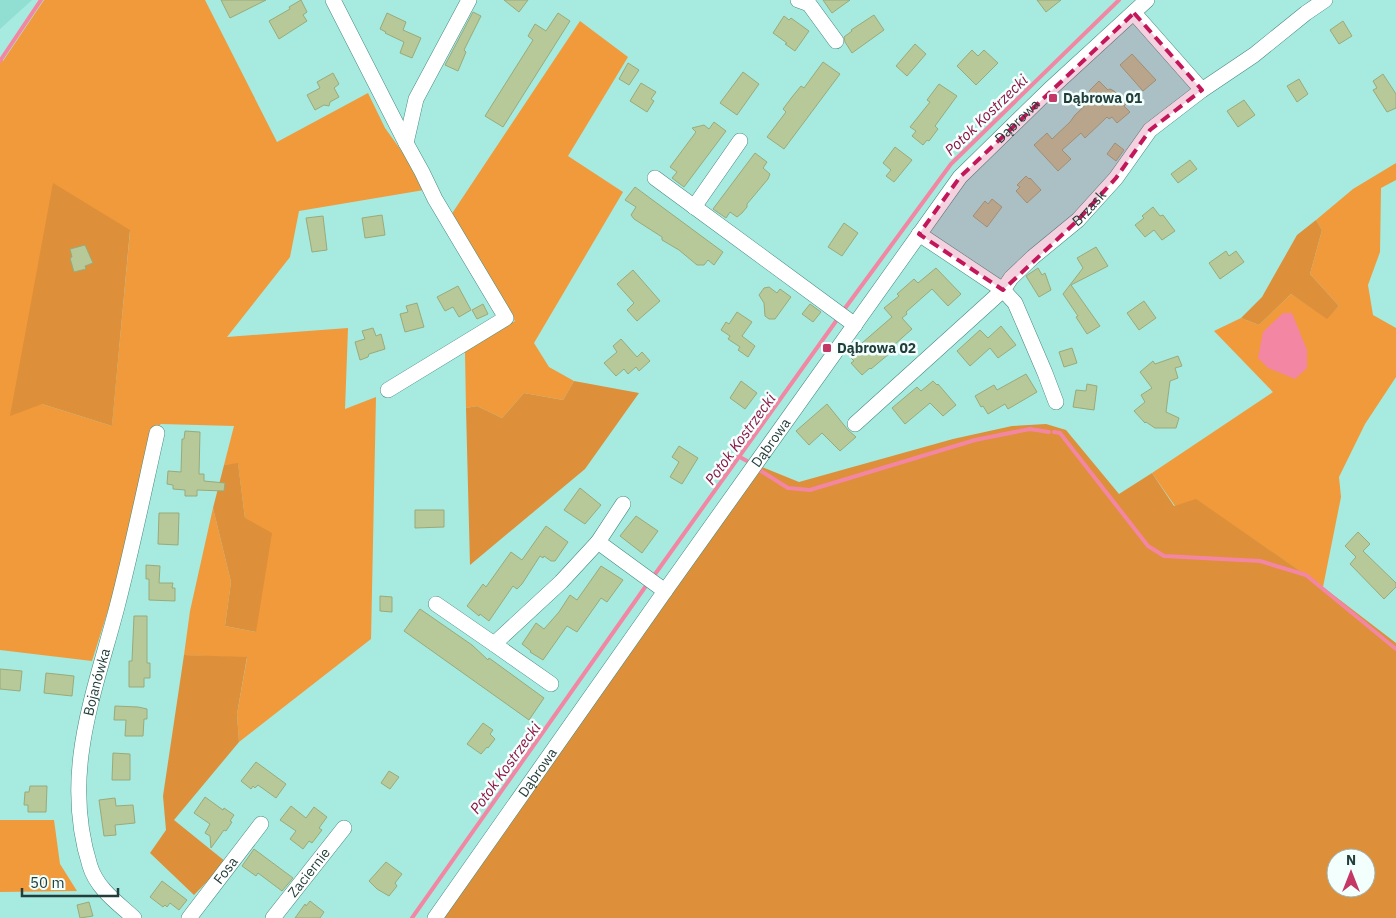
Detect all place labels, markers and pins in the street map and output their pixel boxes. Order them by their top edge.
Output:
place label: Dąbrowa 01 [1063,89,1143,107]
marker: Dąbrowa 01 [1047,92,1059,104]
place label: Dąbrowa 02 [837,339,916,357]
marker: Dąbrowa 02 [821,342,833,354]

